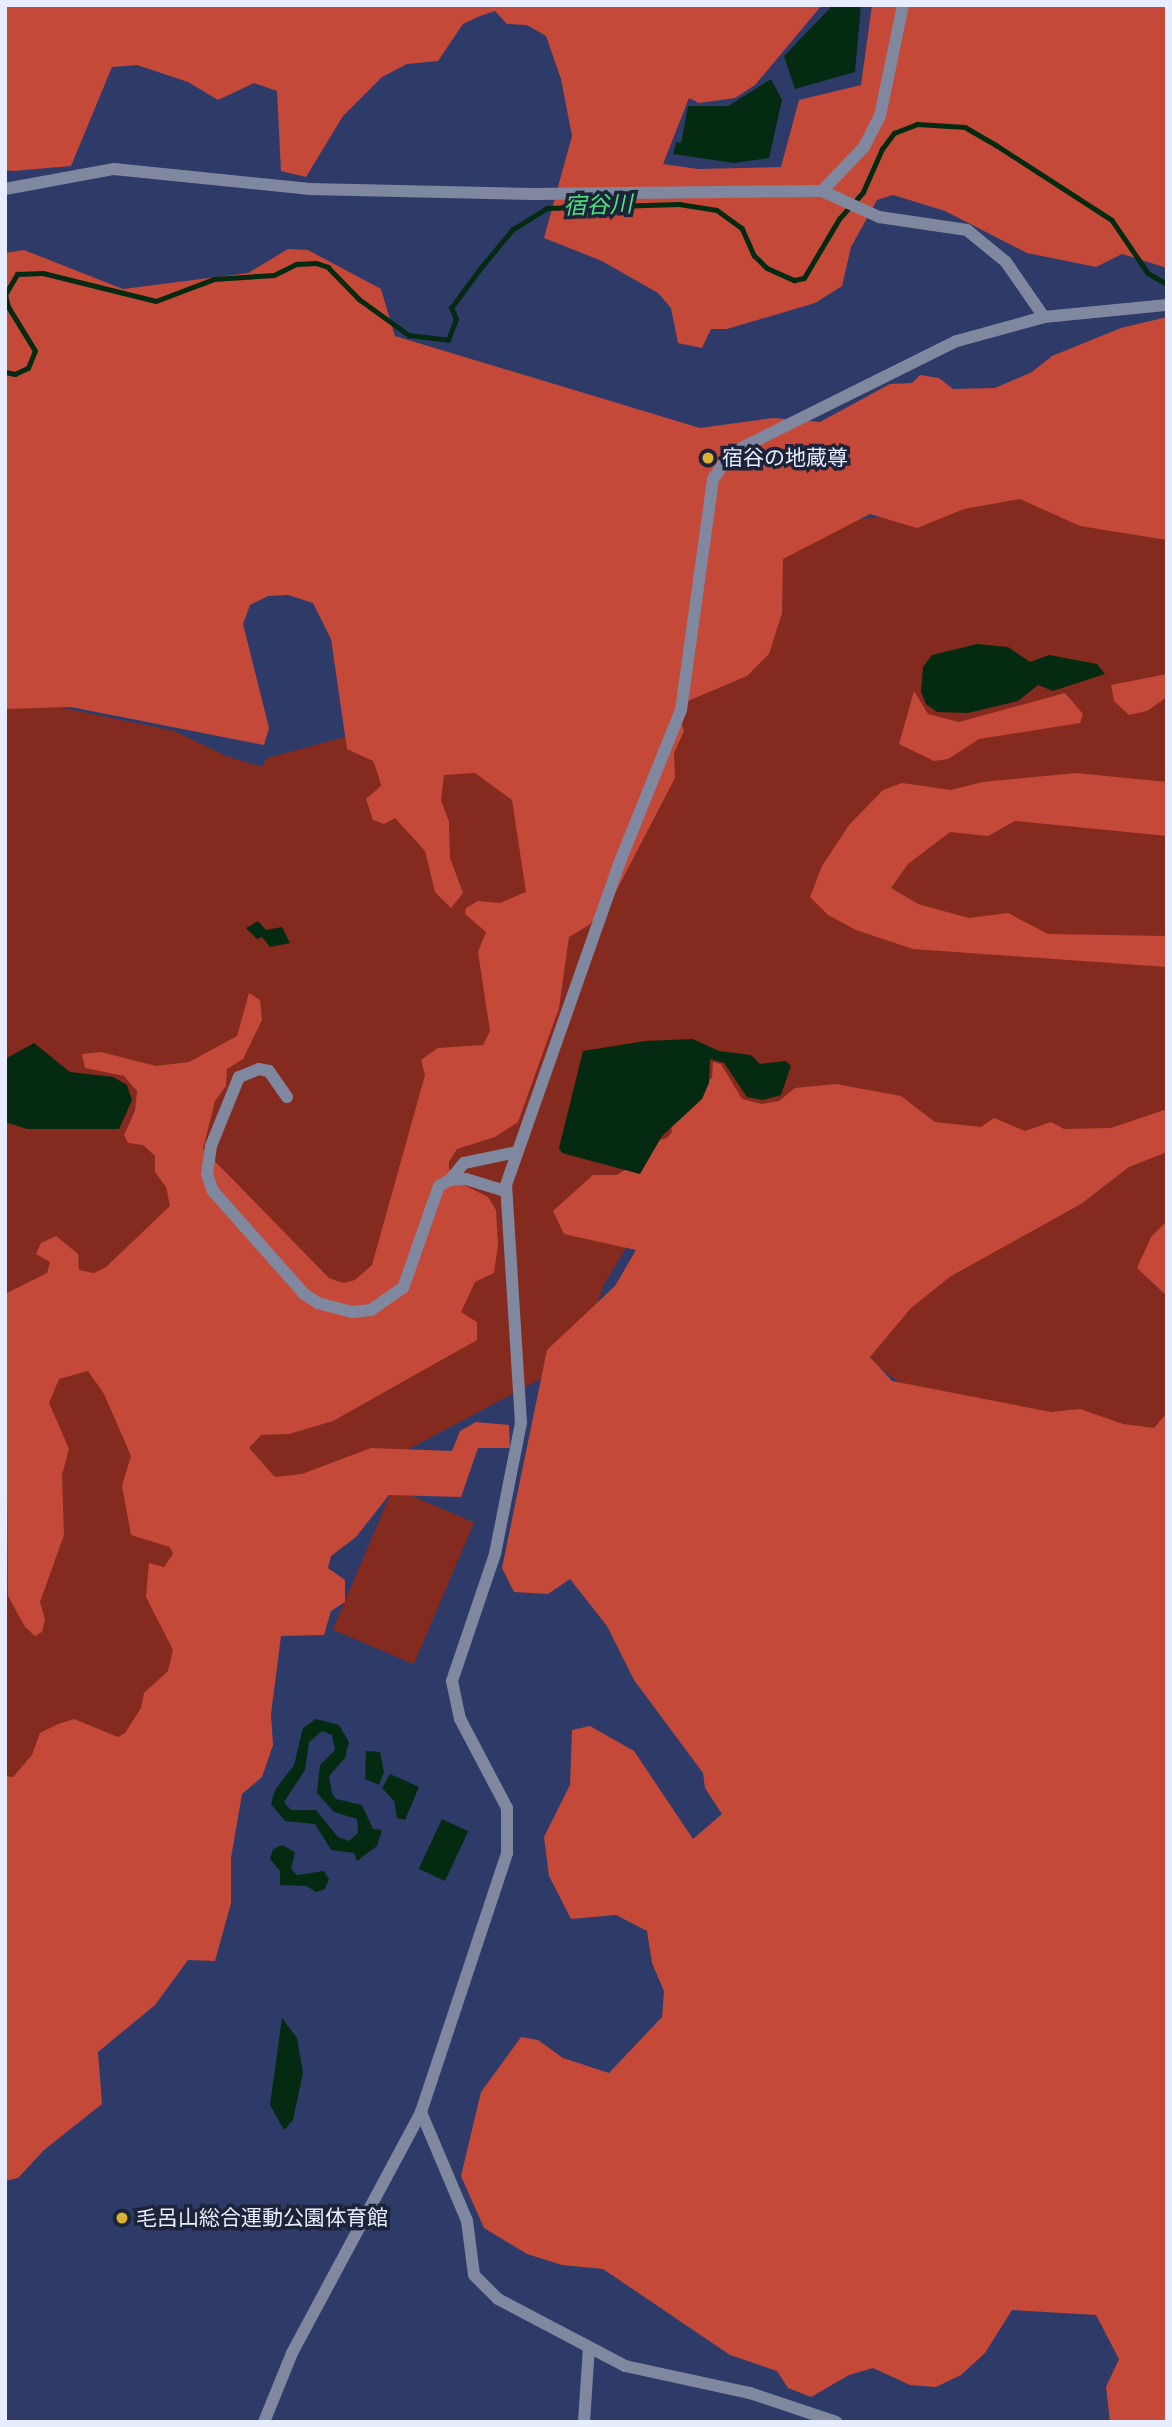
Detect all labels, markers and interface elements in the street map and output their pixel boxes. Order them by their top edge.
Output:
water label: 宿谷川 [563,191,633,221]
place label: 宿谷の地蔵尊 [722,445,848,471]
marker: 宿谷の地蔵尊 [700,450,716,466]
place label: 毛呂山総合運動公園体育館 [136,2205,388,2231]
marker: 毛呂山総合運動公園体育館 [114,2210,130,2226]

